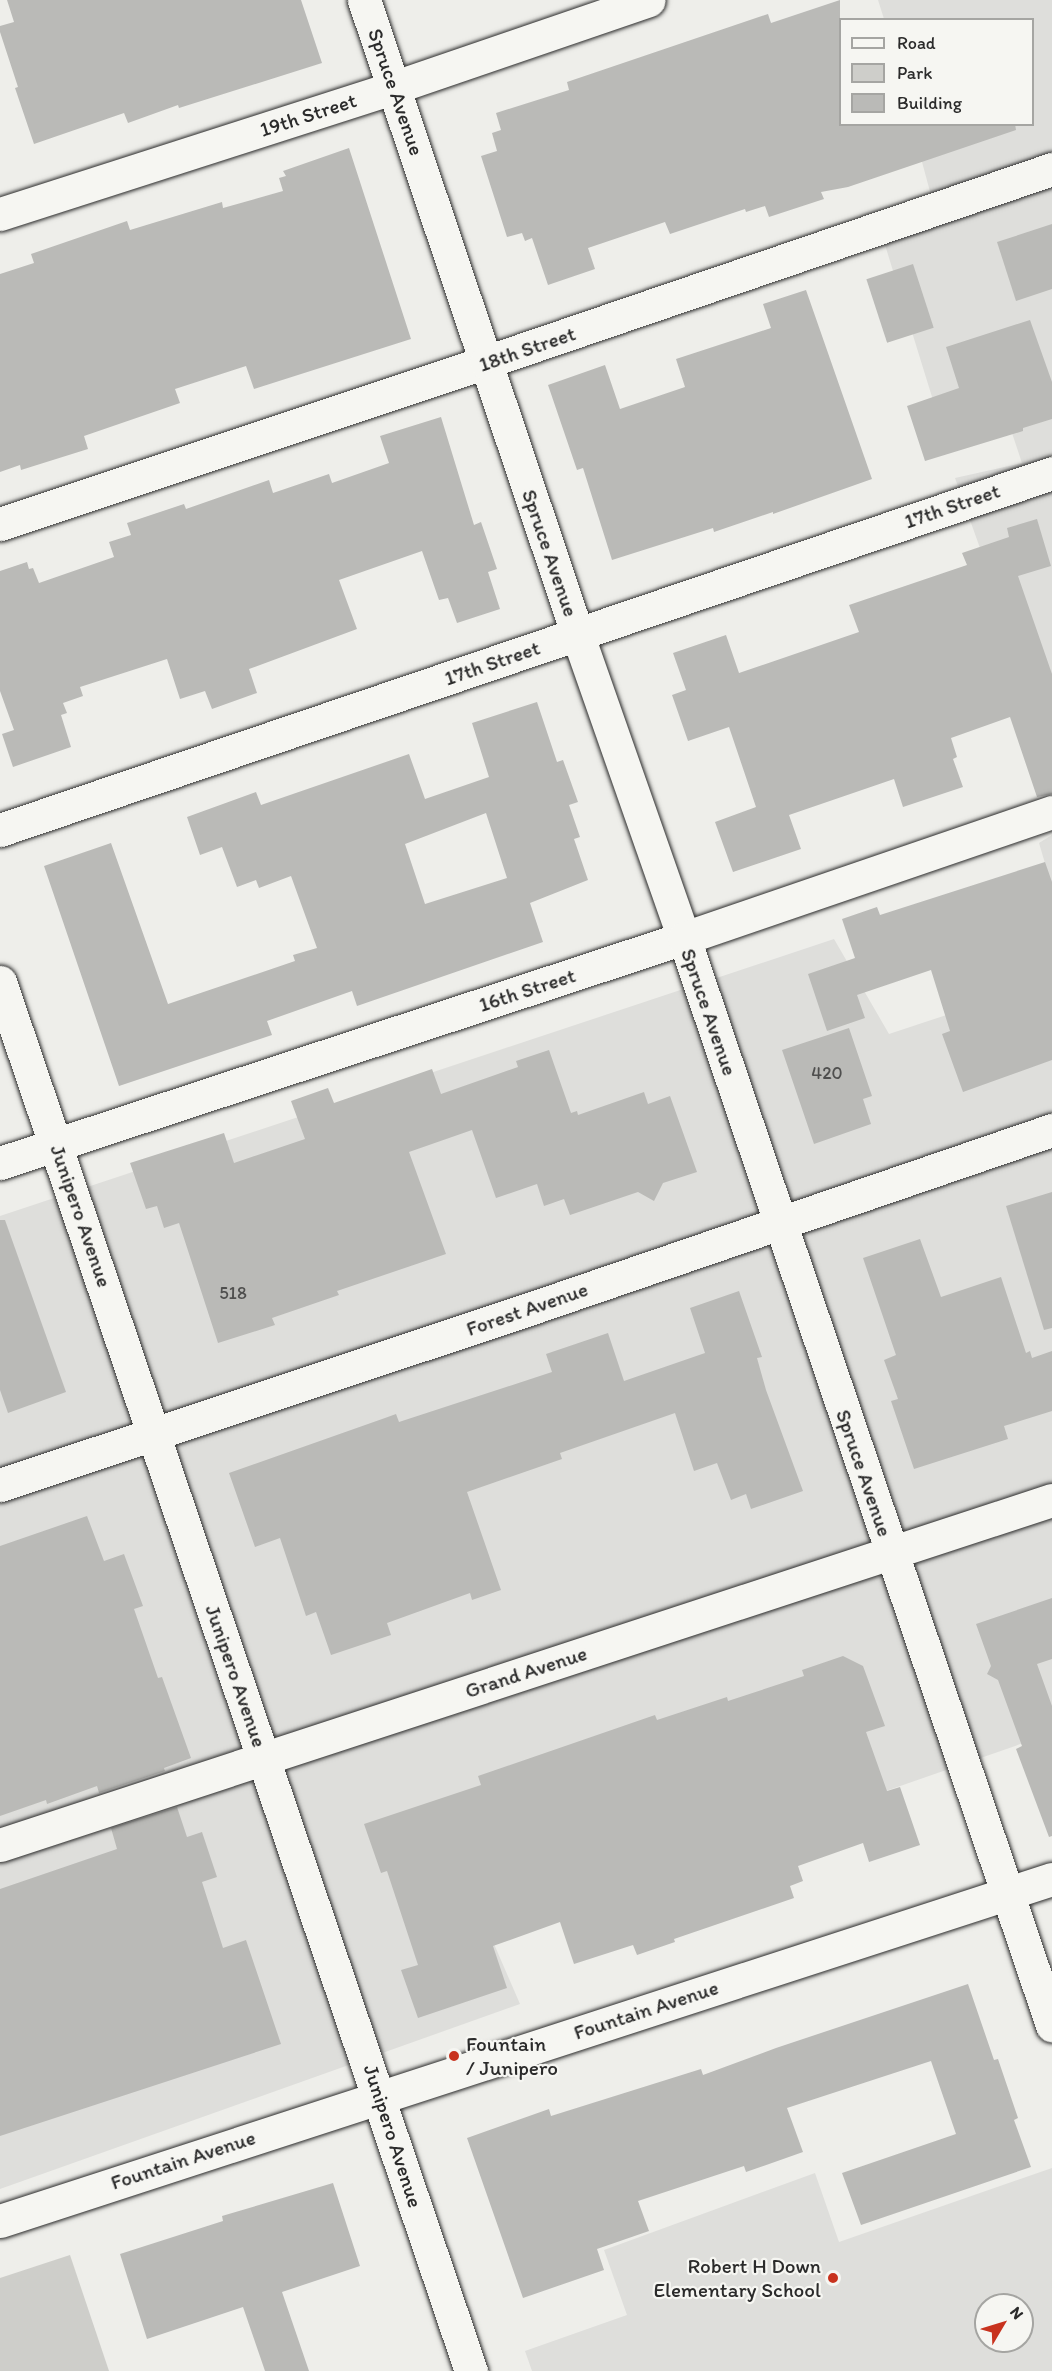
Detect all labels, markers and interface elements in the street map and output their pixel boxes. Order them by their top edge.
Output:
legend [839,18,1034,126]
street label: Spruce Avenue [362,25,430,159]
text: Road [897,32,936,54]
text: Park [897,62,932,84]
street label: 19th Street [257,88,359,142]
text: Building [897,92,962,114]
street label: 18th Street [476,321,578,377]
street label: 17th Street [901,478,1003,534]
street label: Spruce Avenue [516,486,584,620]
street label: 17th Street [441,635,543,691]
street label: Spruce Avenue [675,945,743,1079]
street label: 16th Street [476,963,578,1017]
house number: 420 [811,1062,843,1084]
street label: Junipero Avenue [45,1141,117,1291]
street label: Forest Avenue [463,1276,591,1342]
house number: 518 [219,1282,247,1304]
street label: Spruce Avenue [830,1406,898,1540]
street label: Junipero Avenue [200,1601,272,1751]
street label: Grand Avenue [462,1640,590,1704]
street label: Fountain Avenue [570,1975,722,2045]
place label: Fountain / Junipero [466,2031,558,2081]
marker: Fountain / Junipero [447,2049,461,2063]
street label: Junipero Avenue [358,2061,428,2211]
street label: Fountain Avenue [107,2125,259,2195]
place label: Robert H Down Elementary School [654,2253,821,2303]
marker: Robert H Down Elementary School [826,2271,840,2285]
north arrow [974,2293,1034,2353]
text: N [1006,2303,1028,2323]

